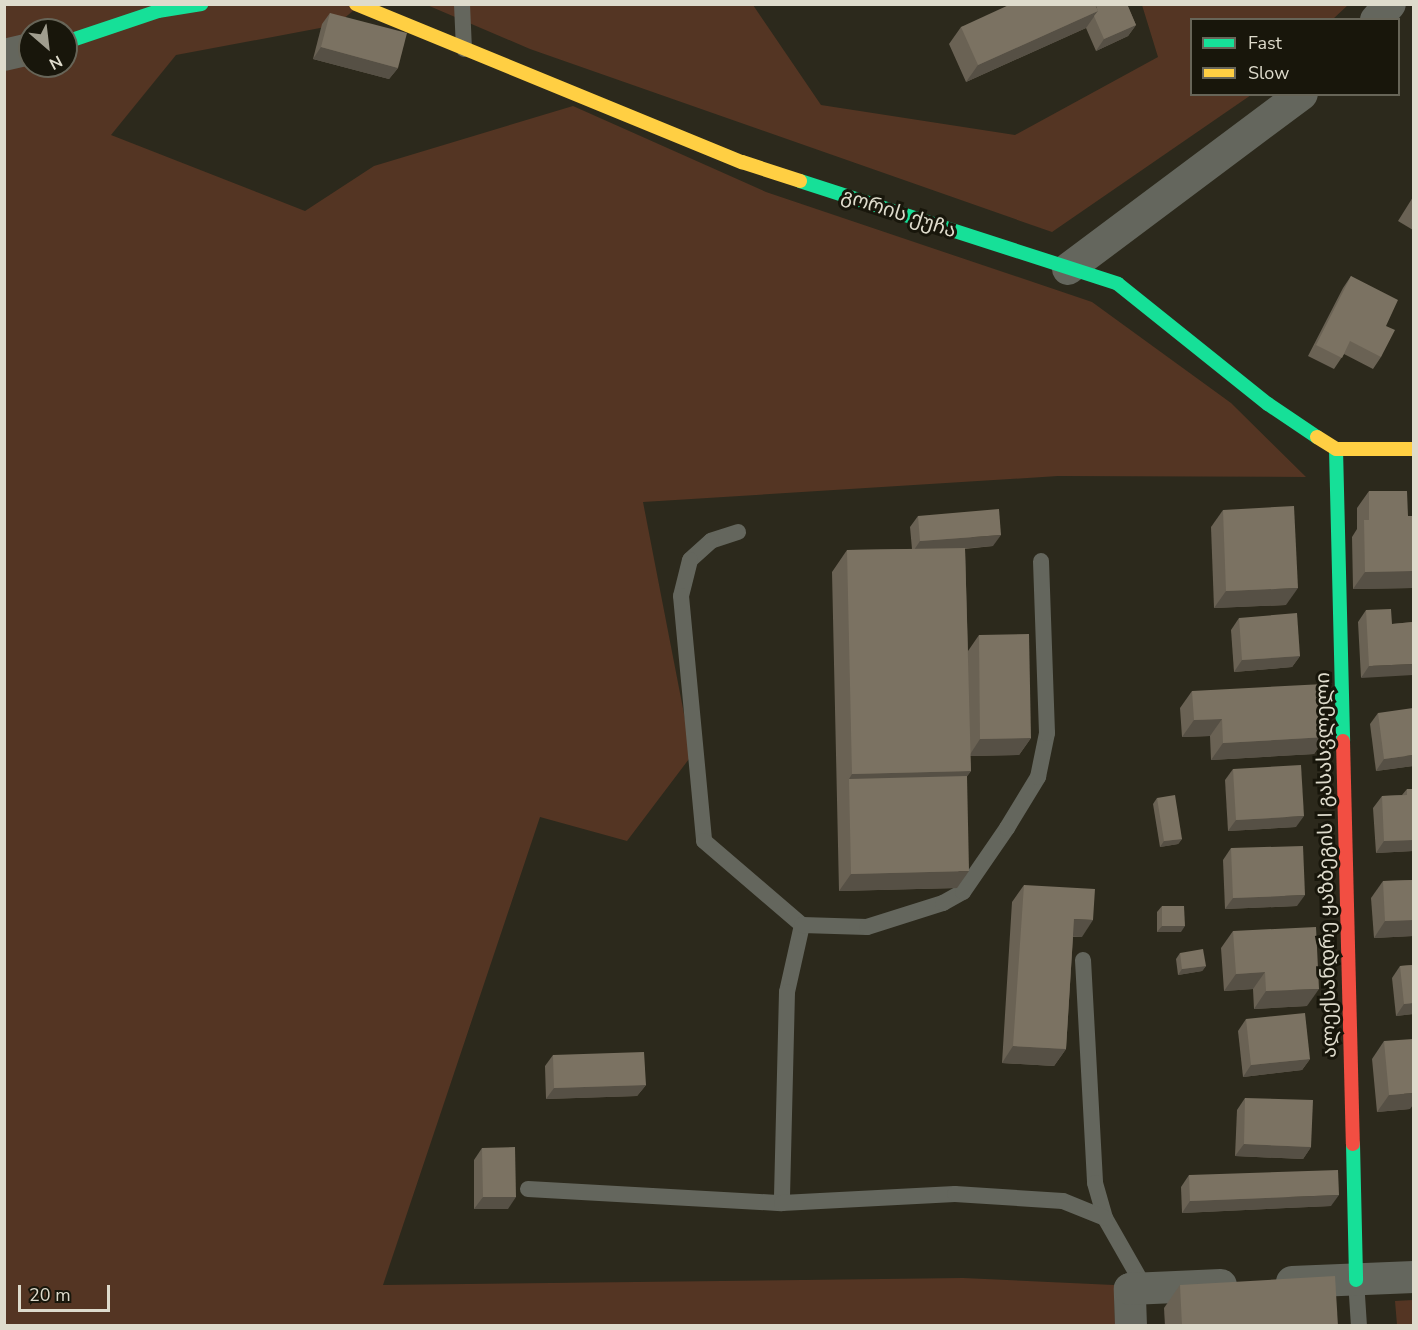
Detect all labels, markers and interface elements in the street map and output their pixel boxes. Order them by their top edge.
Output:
north arrow [18,18,78,78]
legend [1190,18,1400,96]
text: Fast [1248,31,1282,55]
text: N [45,50,66,75]
text: Slow [1248,61,1289,85]
street label: გორის ქუჩა [839,183,959,243]
street label: ალექსანდრე ყაზბეგის I გასასვლელი [1311,672,1341,1058]
scale bar [21,1273,112,1311]
text: 20 m [29,1283,71,1307]

